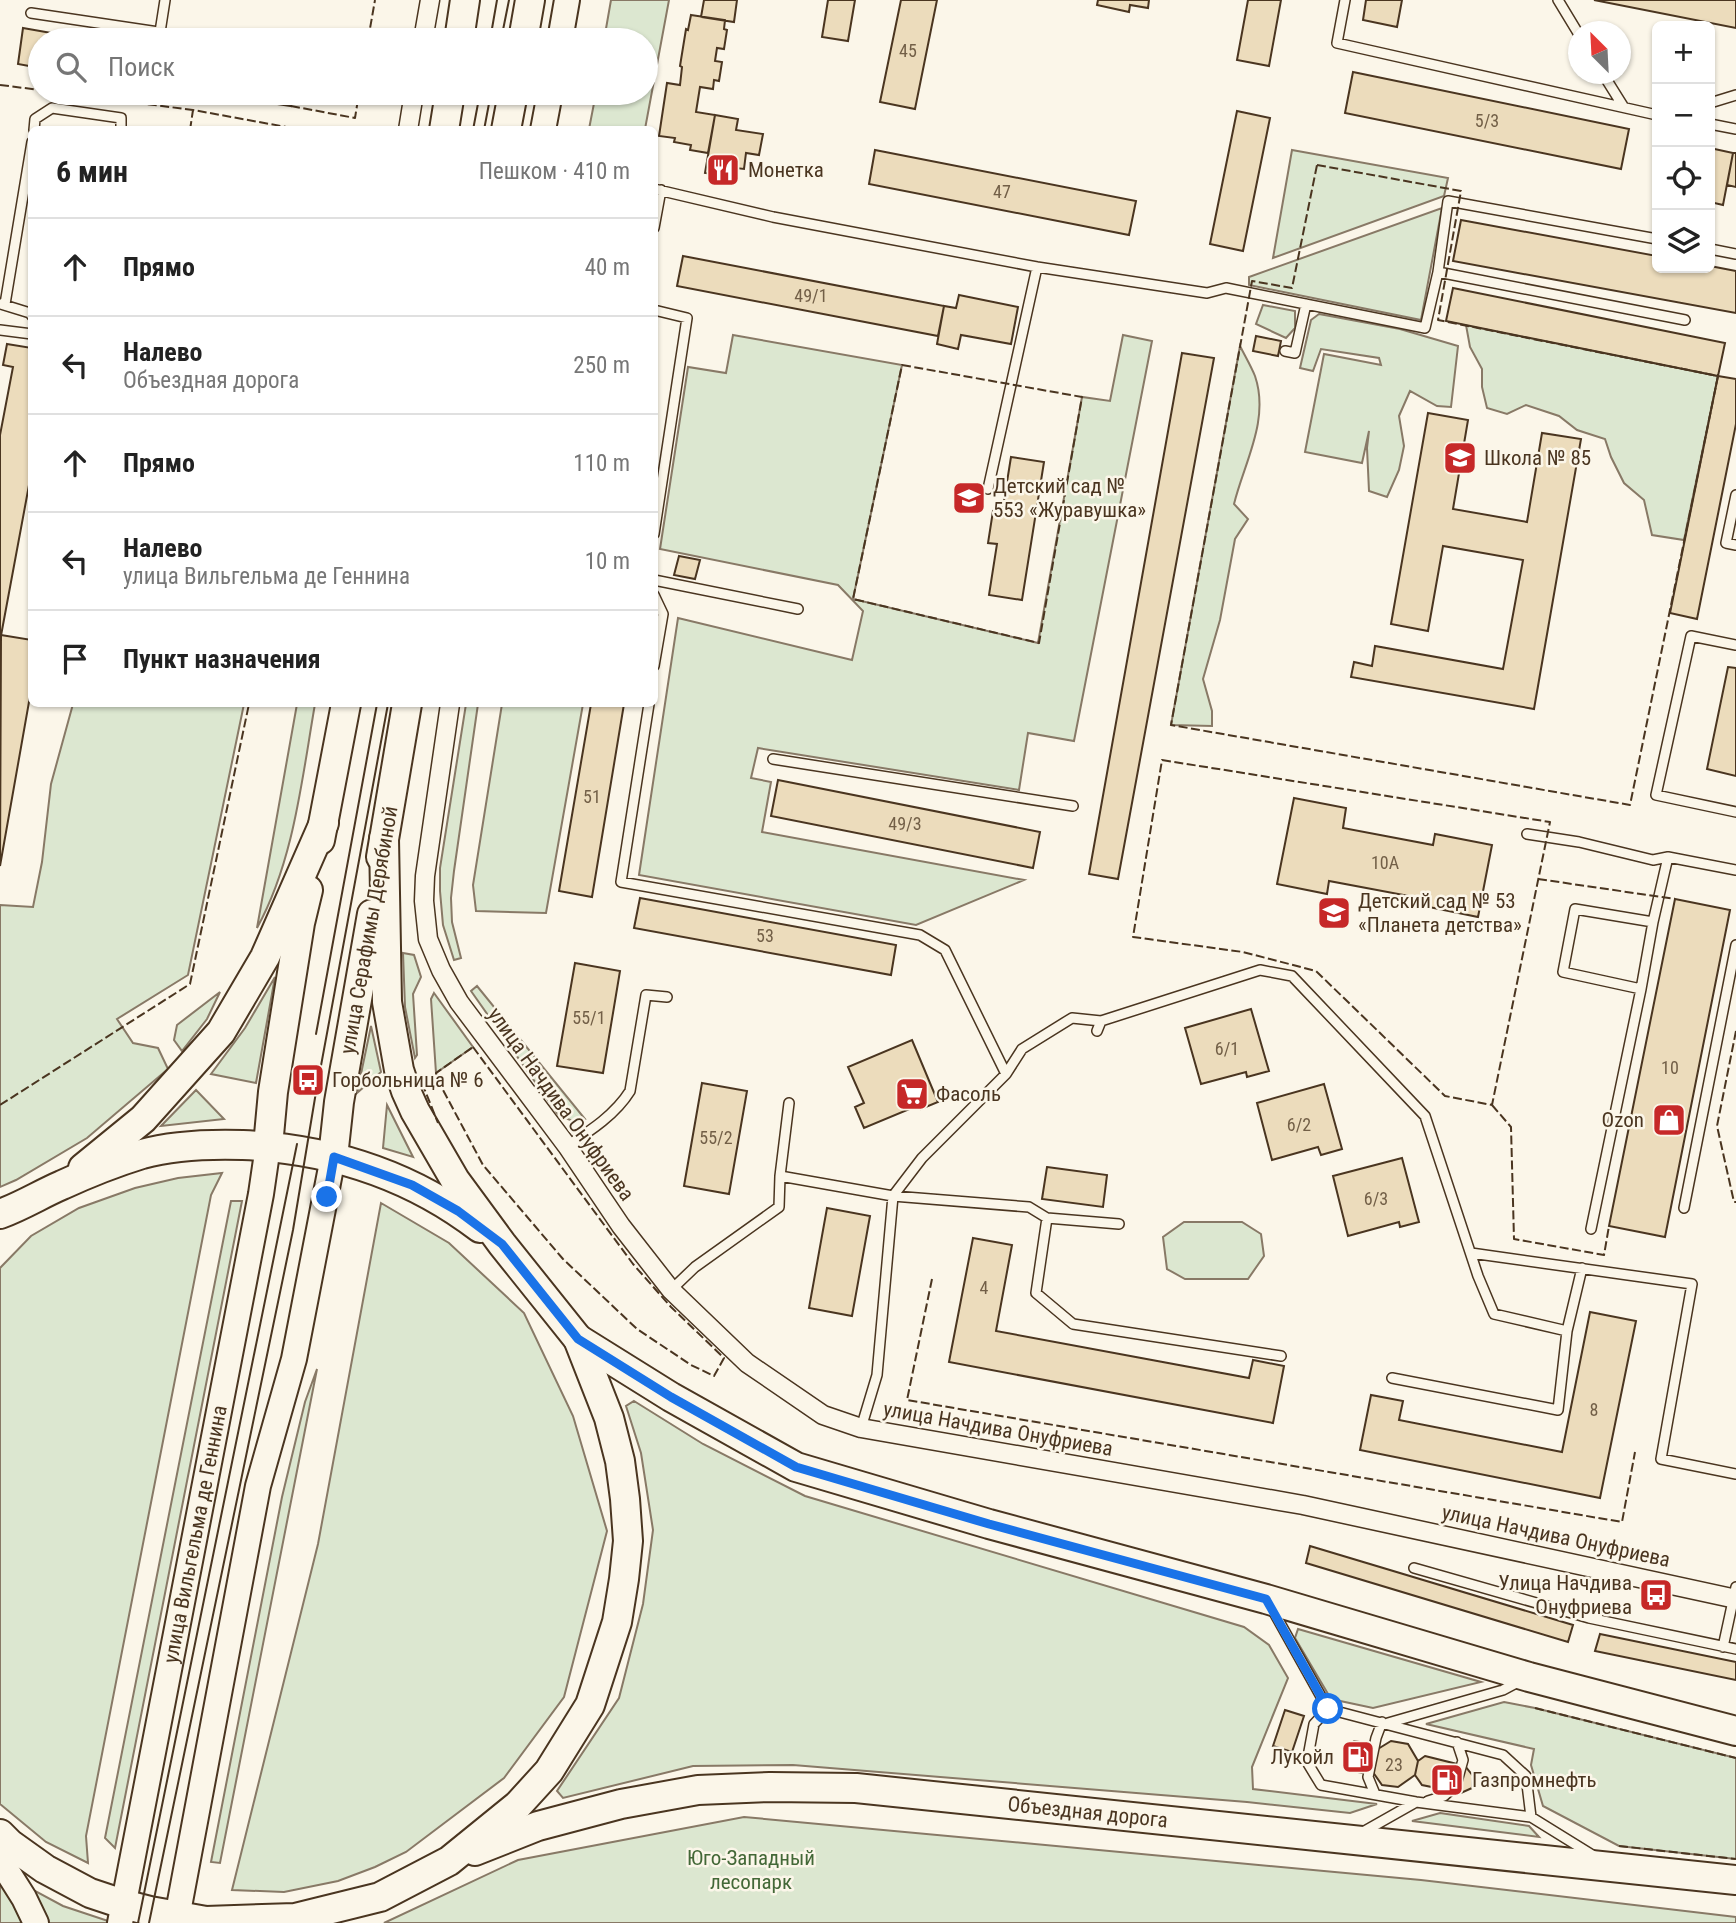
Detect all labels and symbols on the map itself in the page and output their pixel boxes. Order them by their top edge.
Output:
north arrow [1568,21,1631,84]
house number: 45 [899,40,917,61]
house number: 5/3 [1475,110,1499,131]
restaurant icon: Монетка [704,151,742,189]
place label: Монетка [748,158,824,182]
house number: 47 [993,181,1011,202]
house number: 49/1 [794,285,828,306]
school or university icon: Школа № 85 [1441,439,1479,477]
place label: Школа № 85 [1484,446,1591,470]
place label: Детский сад № 553 «Журавушка» [993,474,1146,522]
school or university icon: Детский сад № 553 «Журавушка» [950,479,988,517]
house number: 51 [583,786,601,807]
street label: улица Серафимы Дерябиной [335,804,403,1056]
house number: 49/3 [888,813,922,834]
house number: 10А [1371,852,1400,873]
place label: Детский сад № 53 «Планета детства» [1358,889,1522,937]
school or university icon: Детский сад № 53 «Планета детства» [1315,894,1353,932]
house number: 53 [756,925,774,946]
street label: улица Начдива Онуфриева [483,1003,639,1205]
house number: 55/1 [572,1007,606,1028]
house number: 6/1 [1215,1038,1239,1059]
house number: 10 [1661,1057,1679,1078]
bus stop icon: Горбольница № 6 [289,1061,327,1099]
place label: Горбольница № 6 [332,1068,484,1092]
supermarket icon: Фасоль [893,1075,931,1113]
place label: Фасоль [936,1082,1001,1106]
shop icon: Ozon [1650,1101,1688,1139]
place label: Ozon [1602,1108,1644,1132]
house number: 6/2 [1287,1114,1311,1135]
house number: 55/2 [699,1127,733,1148]
route end [311,1181,342,1212]
house number: 6/3 [1364,1188,1388,1209]
house number: 4 [980,1277,989,1298]
street label: улица Начдива Онуфриева [881,1397,1115,1461]
house number: 8 [1590,1399,1598,1420]
street label: улица Вильгельма де Геннина [159,1403,232,1665]
street label: улица Начдива Онуфриева [1440,1500,1672,1572]
place label: Улица Начдива Онуфриева [1498,1571,1632,1619]
bus stop icon: Улица Начдива Онуфриева [1637,1576,1675,1614]
route start [1312,1693,1343,1724]
fuel station icon: Лукойл [1339,1738,1377,1776]
place label: Лукойл [1270,1745,1334,1769]
house number: 23 [1385,1754,1403,1775]
fuel station icon: Газпромнефть [1428,1761,1466,1799]
place label: Газпромнефть [1472,1768,1597,1792]
street label: Объездная дорога [1006,1792,1169,1833]
park label: Юго-Западный лесопарк [687,1846,815,1894]

